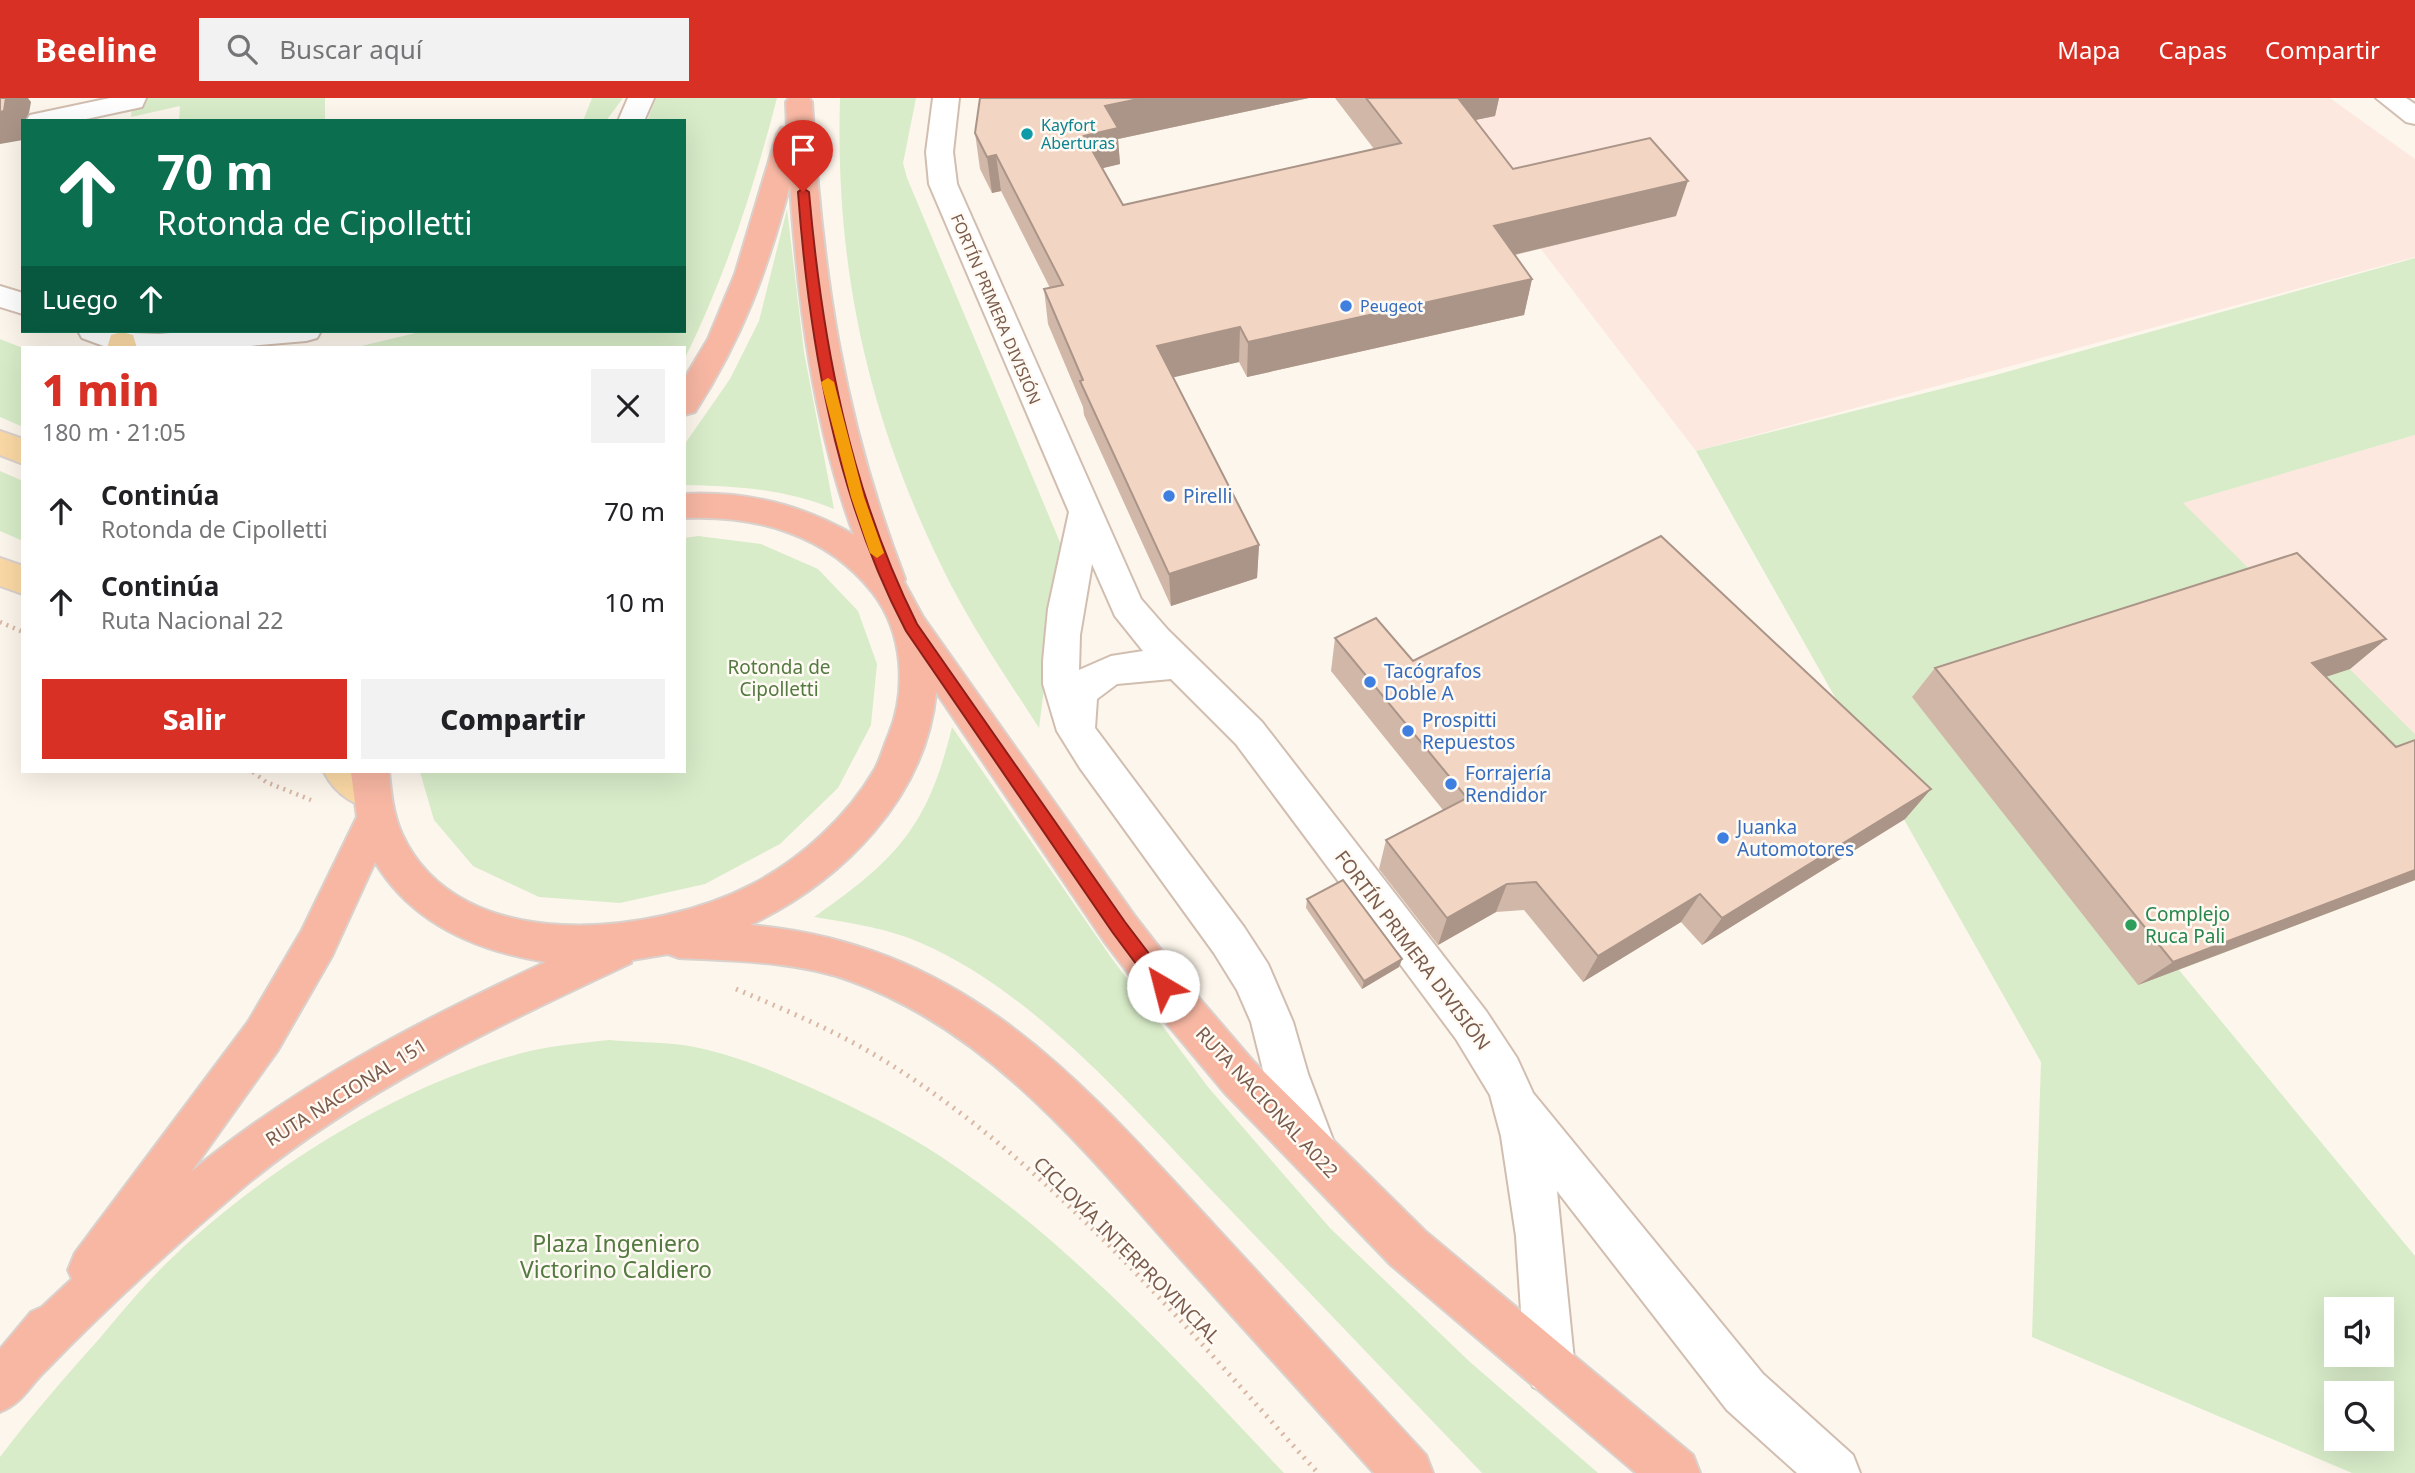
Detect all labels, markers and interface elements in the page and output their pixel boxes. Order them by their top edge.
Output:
search box [199,18,689,81]
text: Beeline [35,27,157,72]
icon: search [223,30,261,68]
text: Buscar aquí [279,31,423,67]
text: Mapa [2057,33,2121,66]
text: Capas [2159,33,2227,66]
text: Compartir [2265,33,2380,66]
place label: Kayfort Aberturas [1041,114,1115,154]
pin [773,120,833,192]
marker: Kayfort Aberturas [1019,126,1035,142]
icon: arrive [784,131,822,169]
text: 70 m [157,138,274,204]
icon: ahead [42,147,133,238]
text: Rotonda de Cipolletti [157,201,472,244]
street label: FORTÍN PRIMERA DIVISIÓN [946,210,1046,408]
icon: ahead [132,280,170,318]
text: Luego [42,281,118,317]
place label: Peugeot [1360,295,1423,317]
marker: Peugeot [1338,298,1354,314]
text: 1 min [42,361,159,418]
button: close [591,369,665,443]
text: 180 m · 21:05 [42,416,186,448]
text: Continúa [101,477,219,513]
place label: Pirelli [1183,483,1232,509]
marker: Pirelli [1161,488,1177,504]
icon: ahead [42,492,80,530]
text: 70 m [604,493,665,529]
text: Rotonda de Cipolletti [101,513,328,545]
text: Continúa [101,568,219,604]
icon: ahead [42,583,80,621]
text: 10 m [604,584,665,620]
text: Ruta Nacional 22 [101,604,283,636]
park label: Rotonda de Cipolletti [727,654,831,702]
place label: Tacógrafos Doble A [1384,658,1481,706]
marker: Tacógrafos Doble A [1362,674,1378,690]
button: Salir [42,679,347,759]
button: Compartir [361,679,665,759]
place label: Prospitti Repuestos [1422,707,1515,755]
marker: Prospitti Repuestos [1400,723,1416,739]
place label: Forrajería Rendidor [1465,760,1551,808]
marker: Forrajería Rendidor [1443,776,1459,792]
place label: Juanka Automotores [1735,814,1854,862]
marker: Juanka Automotores [1715,830,1731,846]
street label: FORTÍN PRIMERA DIVISIÓN [1329,845,1497,1055]
place label: Complejo Ruca Pali [2145,901,2230,949]
marker: Complejo Ruca Pali [2123,917,2139,933]
position arrow [1126,949,1200,1023]
street label: RUTA NACIONAL A022 [1190,1021,1344,1183]
street label: RUTA NACIONAL 151 [260,1032,432,1152]
street label: CICLOVÍA INTERPROVINCIAL [1028,1151,1226,1349]
park label: Plaza Ingeniero Victorino Caldiero [520,1227,712,1285]
map controls [2324,1297,2394,1451]
button: sound [2324,1297,2394,1367]
button: search [2324,1381,2394,1451]

